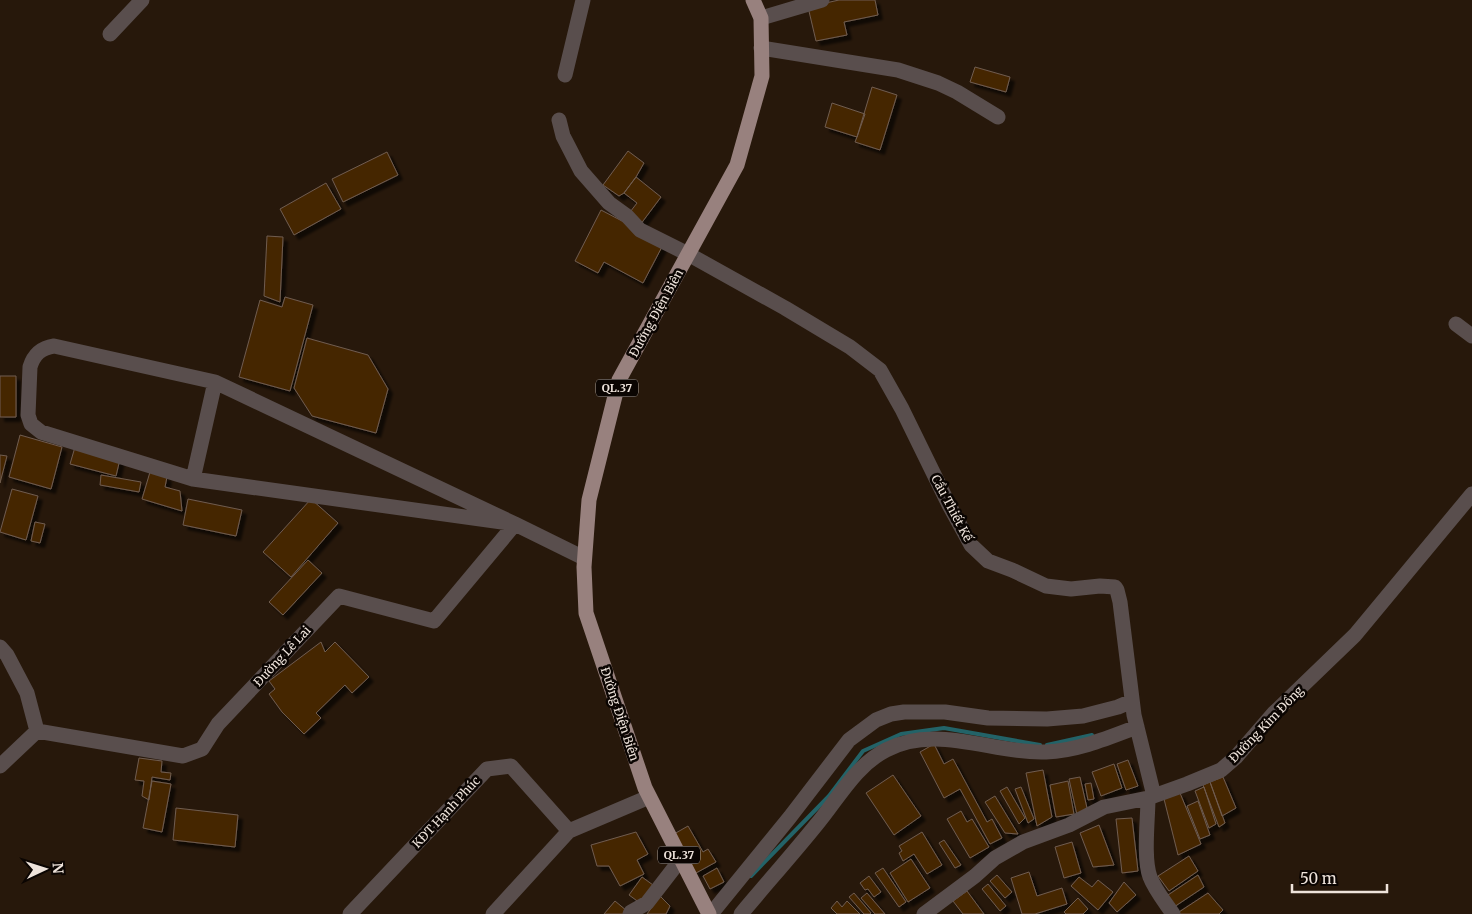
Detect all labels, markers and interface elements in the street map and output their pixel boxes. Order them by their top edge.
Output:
street label: Đường Điện Biên [626,267,686,359]
road number: QL.37 [596,379,638,396]
street label: Cầu Thiết Kế [928,472,977,545]
street label: Đường Lê Lai [250,623,314,689]
street label: Đường Điện Biên [598,665,642,763]
street label: Đường Kim Đồng [1226,682,1307,765]
street label: KĐT Hạnh Phúc [409,773,483,851]
north arrow [20,844,70,894]
road number: QL.37 [658,846,700,864]
text: N [49,862,67,874]
scale bar [1292,862,1387,894]
text: 50 m [1300,869,1337,888]

